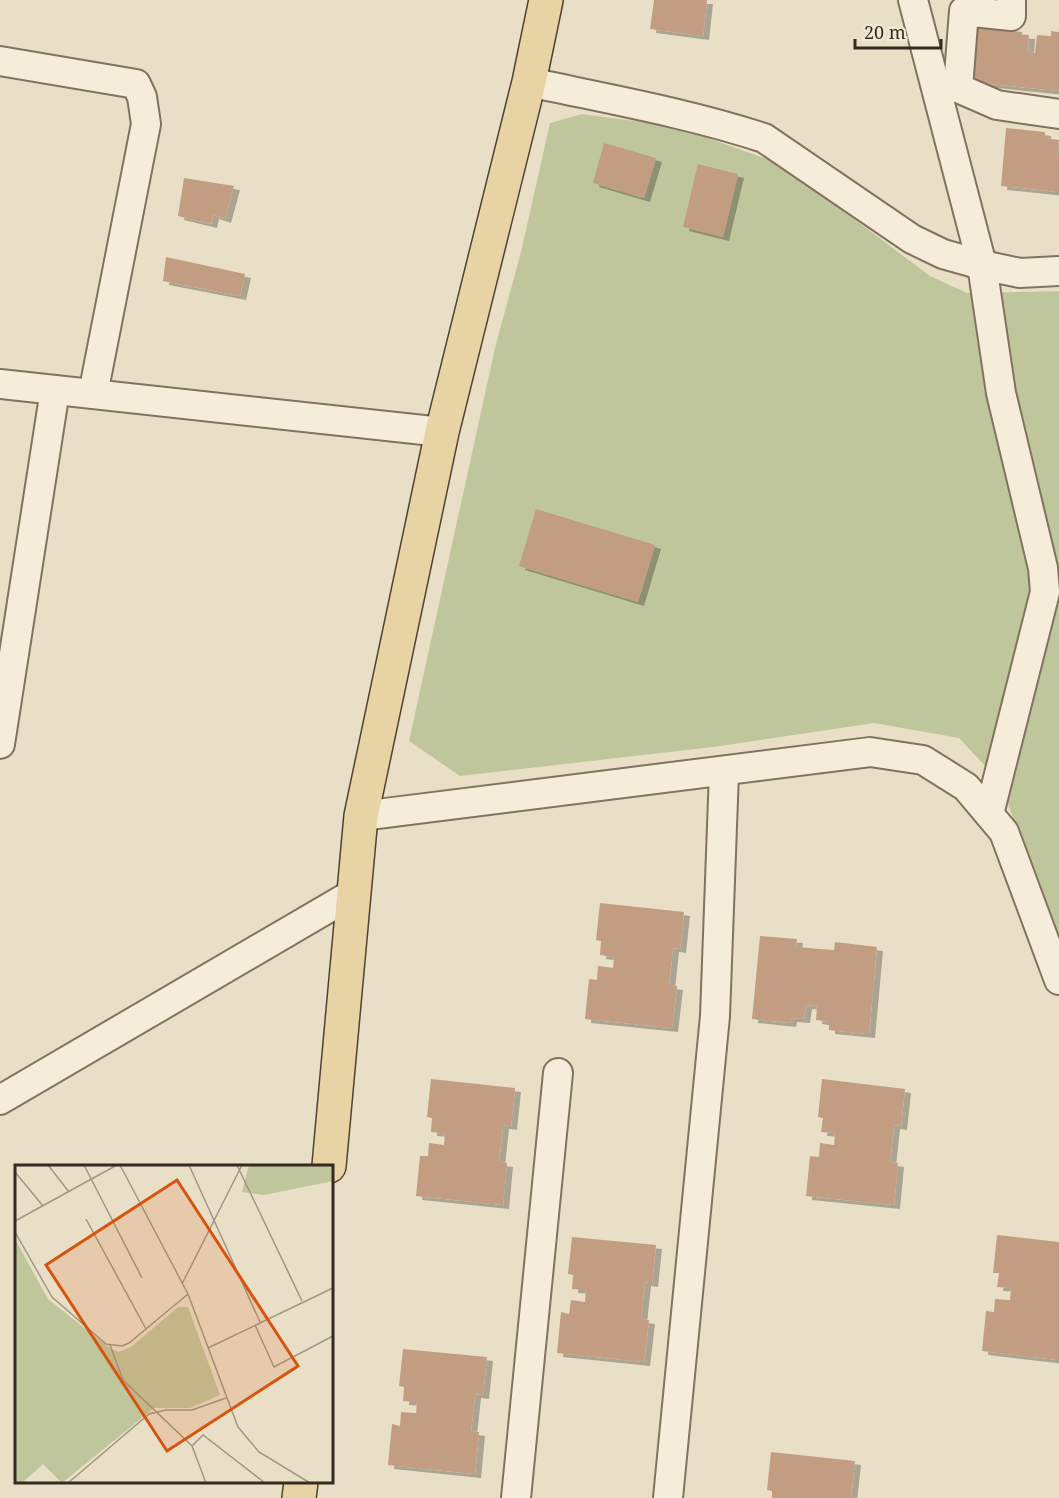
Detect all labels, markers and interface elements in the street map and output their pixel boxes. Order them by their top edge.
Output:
scale bar [855,12,940,50]
text: 20 m [864,20,906,44]
inset map [15,1165,333,1483]

